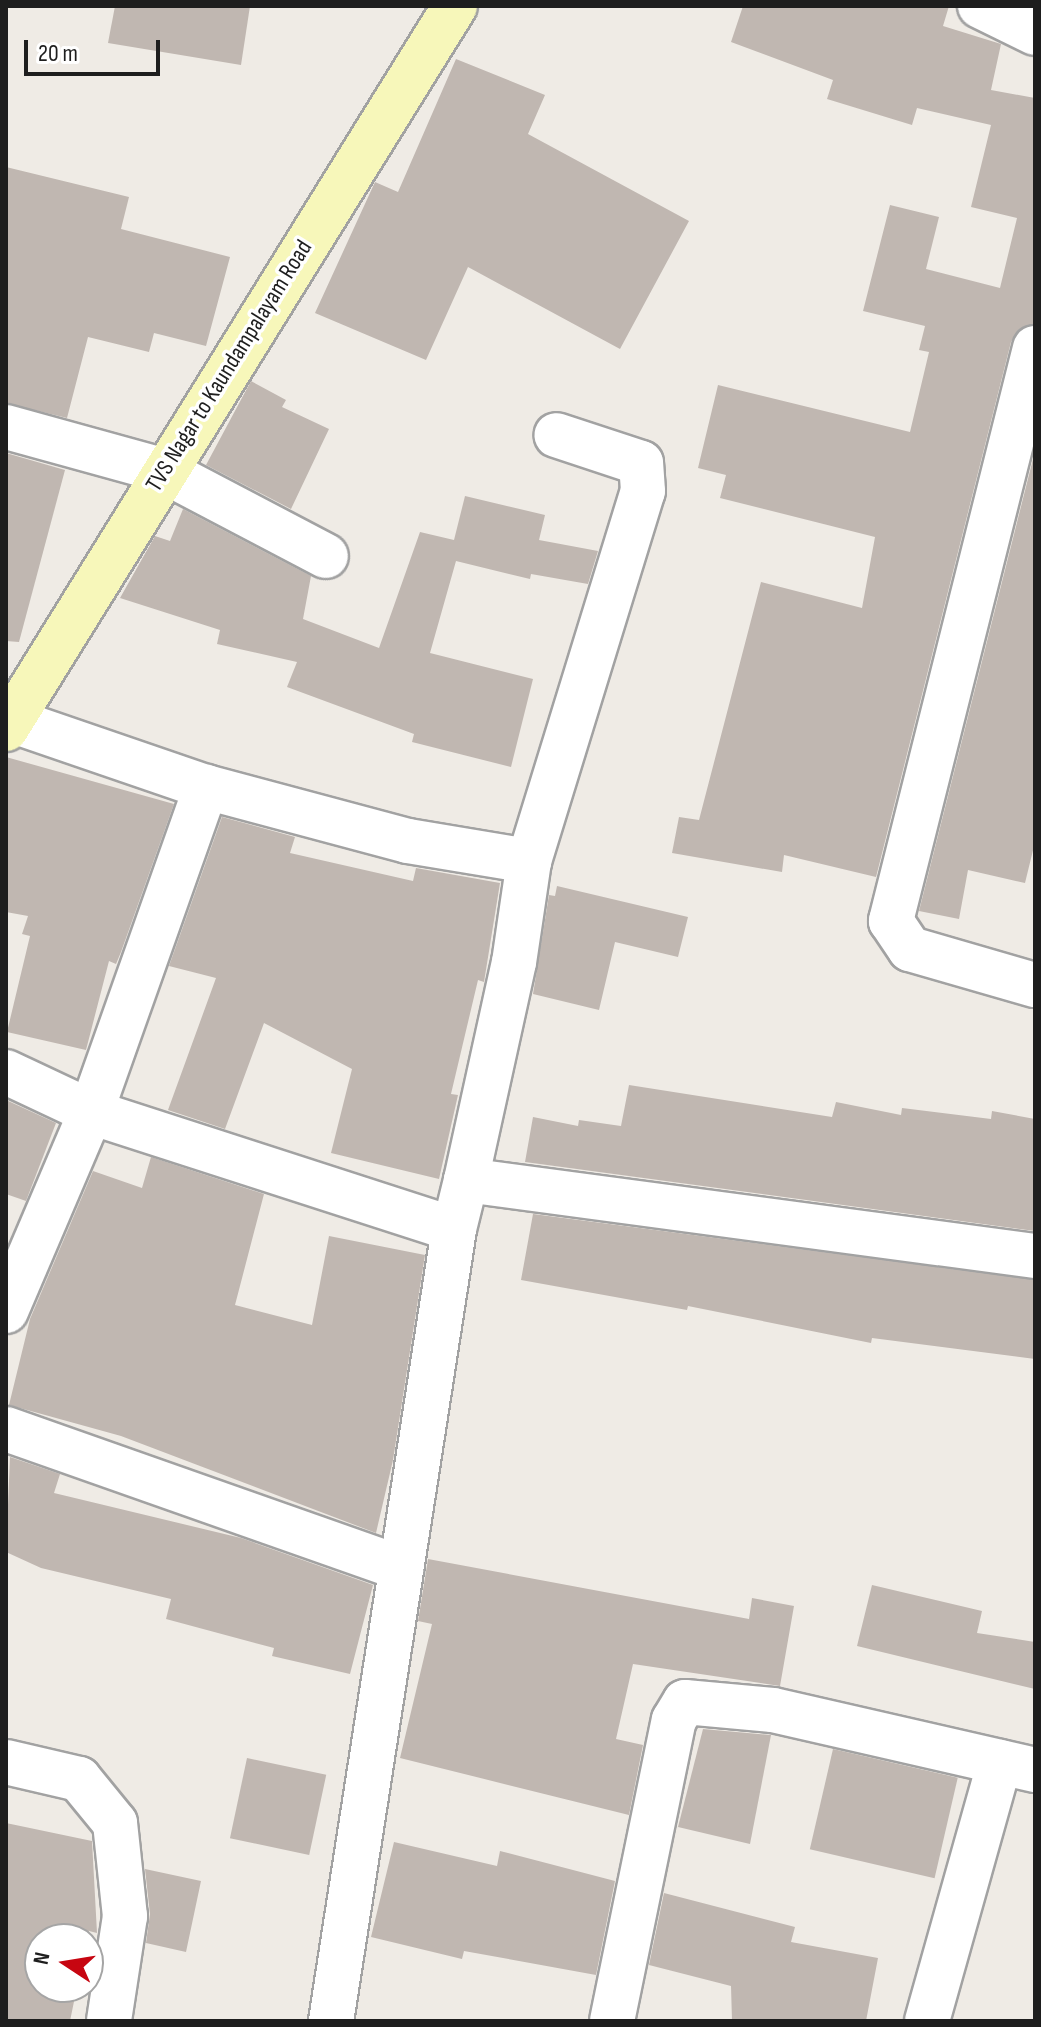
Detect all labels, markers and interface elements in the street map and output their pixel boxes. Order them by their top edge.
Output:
scale bar [28,24,164,74]
text: 20 m [38,39,78,68]
street label: TVS Nagar to Kaundampalayam Road [140,235,318,497]
north arrow [24,1923,104,2003]
text: N [28,1950,56,1967]

